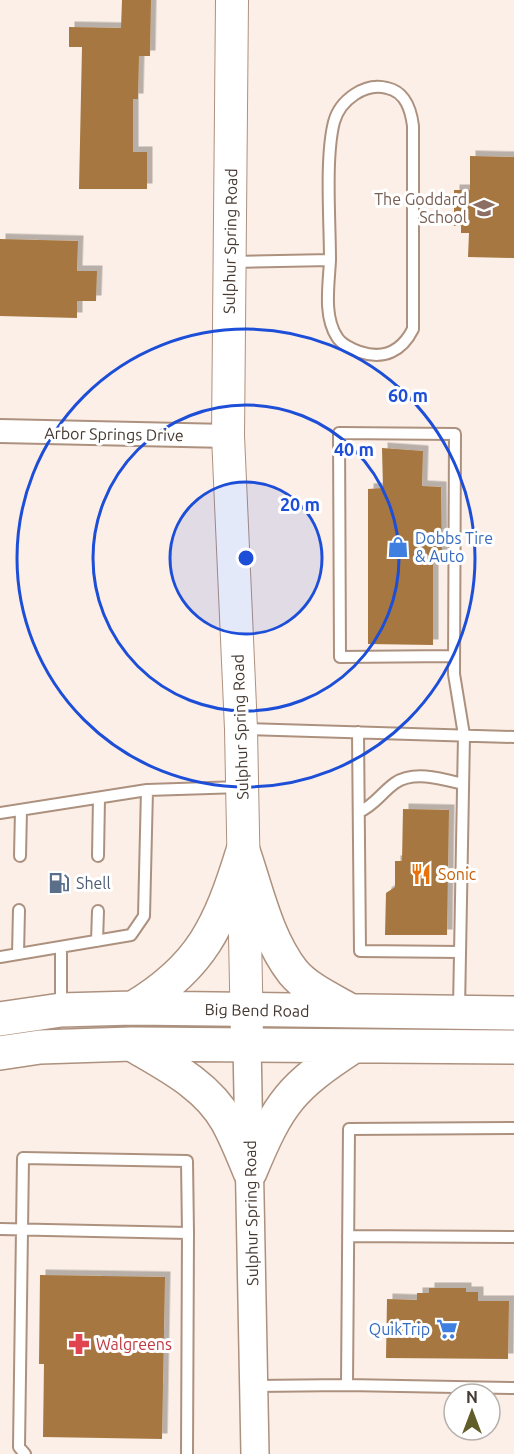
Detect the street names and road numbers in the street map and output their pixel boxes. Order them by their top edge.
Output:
street label: Sulphur Spring Road [220,168,240,314]
street label: Arbor Springs Drive [44,424,184,444]
street label: Sulphur Spring Road [228,654,252,800]
street label: Big Bend Road [204,1000,310,1020]
street label: Sulphur Spring Road [241,1140,261,1286]

